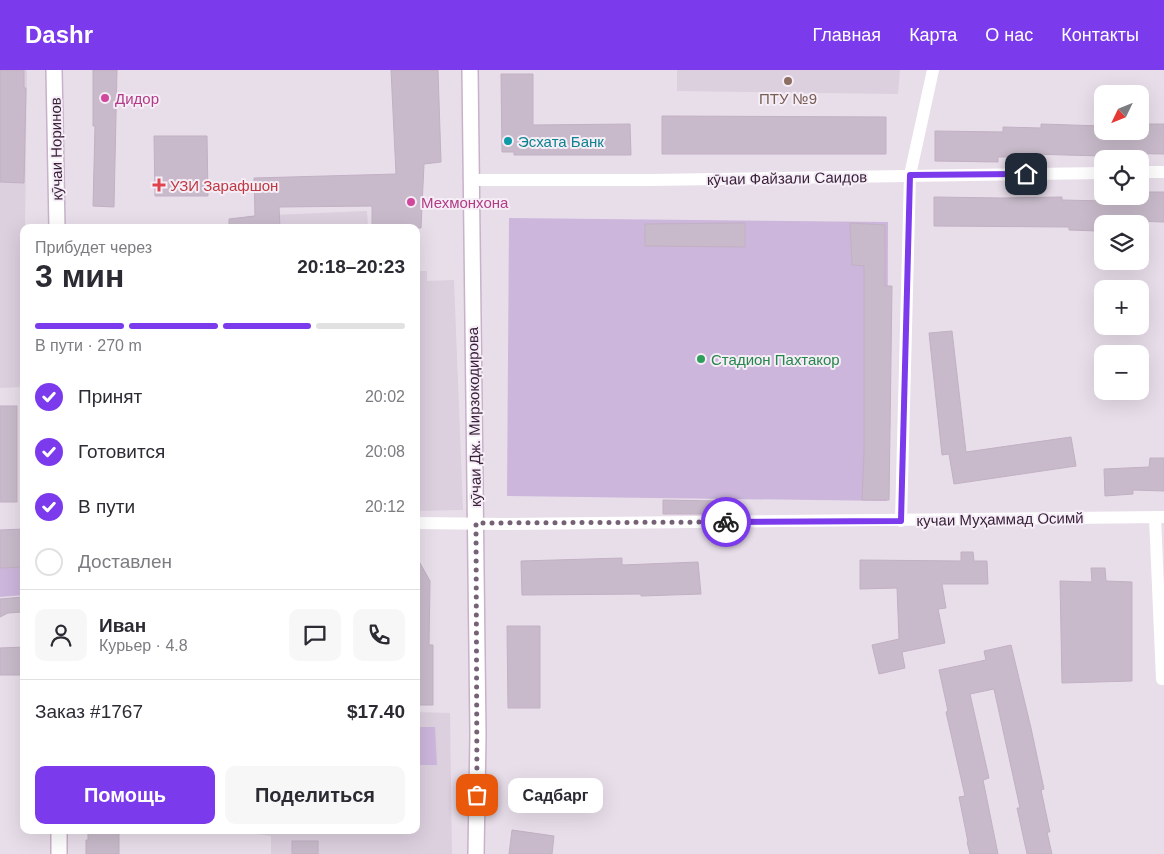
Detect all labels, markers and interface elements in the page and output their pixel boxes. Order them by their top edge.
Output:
text: Dashr [25,21,93,48]
text: Главная [813,25,881,45]
text: Карта [909,25,957,45]
text: О нас [985,25,1033,45]
text: Контакты [1061,25,1139,45]
marker: ПТУ №9 [782,75,794,87]
north arrow [1094,85,1149,140]
map controls [1094,85,1149,400]
place label: Дидор [115,90,159,107]
place label: ПТУ №9 [759,90,817,107]
marker: Дидор [99,92,111,104]
street label: кӯчаи Норинов [47,97,65,201]
place label: Эсхата Банк [518,133,604,150]
marker: Эсхата Банк [502,135,514,147]
button: locate [1094,150,1149,205]
pin [1005,153,1047,195]
icon: home [1012,160,1040,188]
street label: кӯчаи Файзали Саидов [707,168,867,188]
place label: УЗИ Зарафшон [170,177,278,194]
marker: УЗИ Зарафшон [152,178,166,192]
place label: Мехмонхона [421,194,509,211]
marker: Мехмонхона [405,196,417,208]
button: layers [1094,215,1149,270]
text: Прибудет через [35,239,152,256]
text: 20:18–20:23 [297,256,405,277]
text: 3 мин [35,258,124,294]
button: + [1094,280,1149,335]
street label: кӯчаи Дж. Мирзокодирова [464,326,484,507]
text: В пути · 270 m [35,337,142,354]
button: − [1094,345,1149,400]
place label: Стадион Пахтакор [711,351,840,368]
marker: Стадион Пахтакор [695,353,707,365]
icon: check [35,383,63,411]
text: Принят [78,386,142,407]
text: 20:02 [365,388,405,405]
icon: check [35,438,63,466]
text: Готовится [78,441,165,462]
text: 20:08 [365,443,405,460]
icon: check [35,493,63,521]
text: В пути [78,496,135,517]
courier [701,497,751,547]
text: 20:12 [365,498,405,515]
icon: bike [712,508,740,536]
street label: кучаи Муҳаммад Осимй [916,509,1084,529]
text: Доставлен [78,551,172,572]
button: person [35,609,87,661]
button: chat [289,609,341,661]
button: phone [353,609,405,661]
text: Иван [99,615,146,636]
text: Курьер · 4.8 [99,637,188,654]
text: Заказ #1767 [35,701,143,722]
text: $17.40 [347,701,405,722]
button: Помощь [35,766,215,824]
button: Поделиться [225,766,405,824]
pin [456,774,498,816]
callout: Садбарг [507,778,602,812]
icon: bag [463,781,491,809]
text: Садбарг [522,787,589,804]

